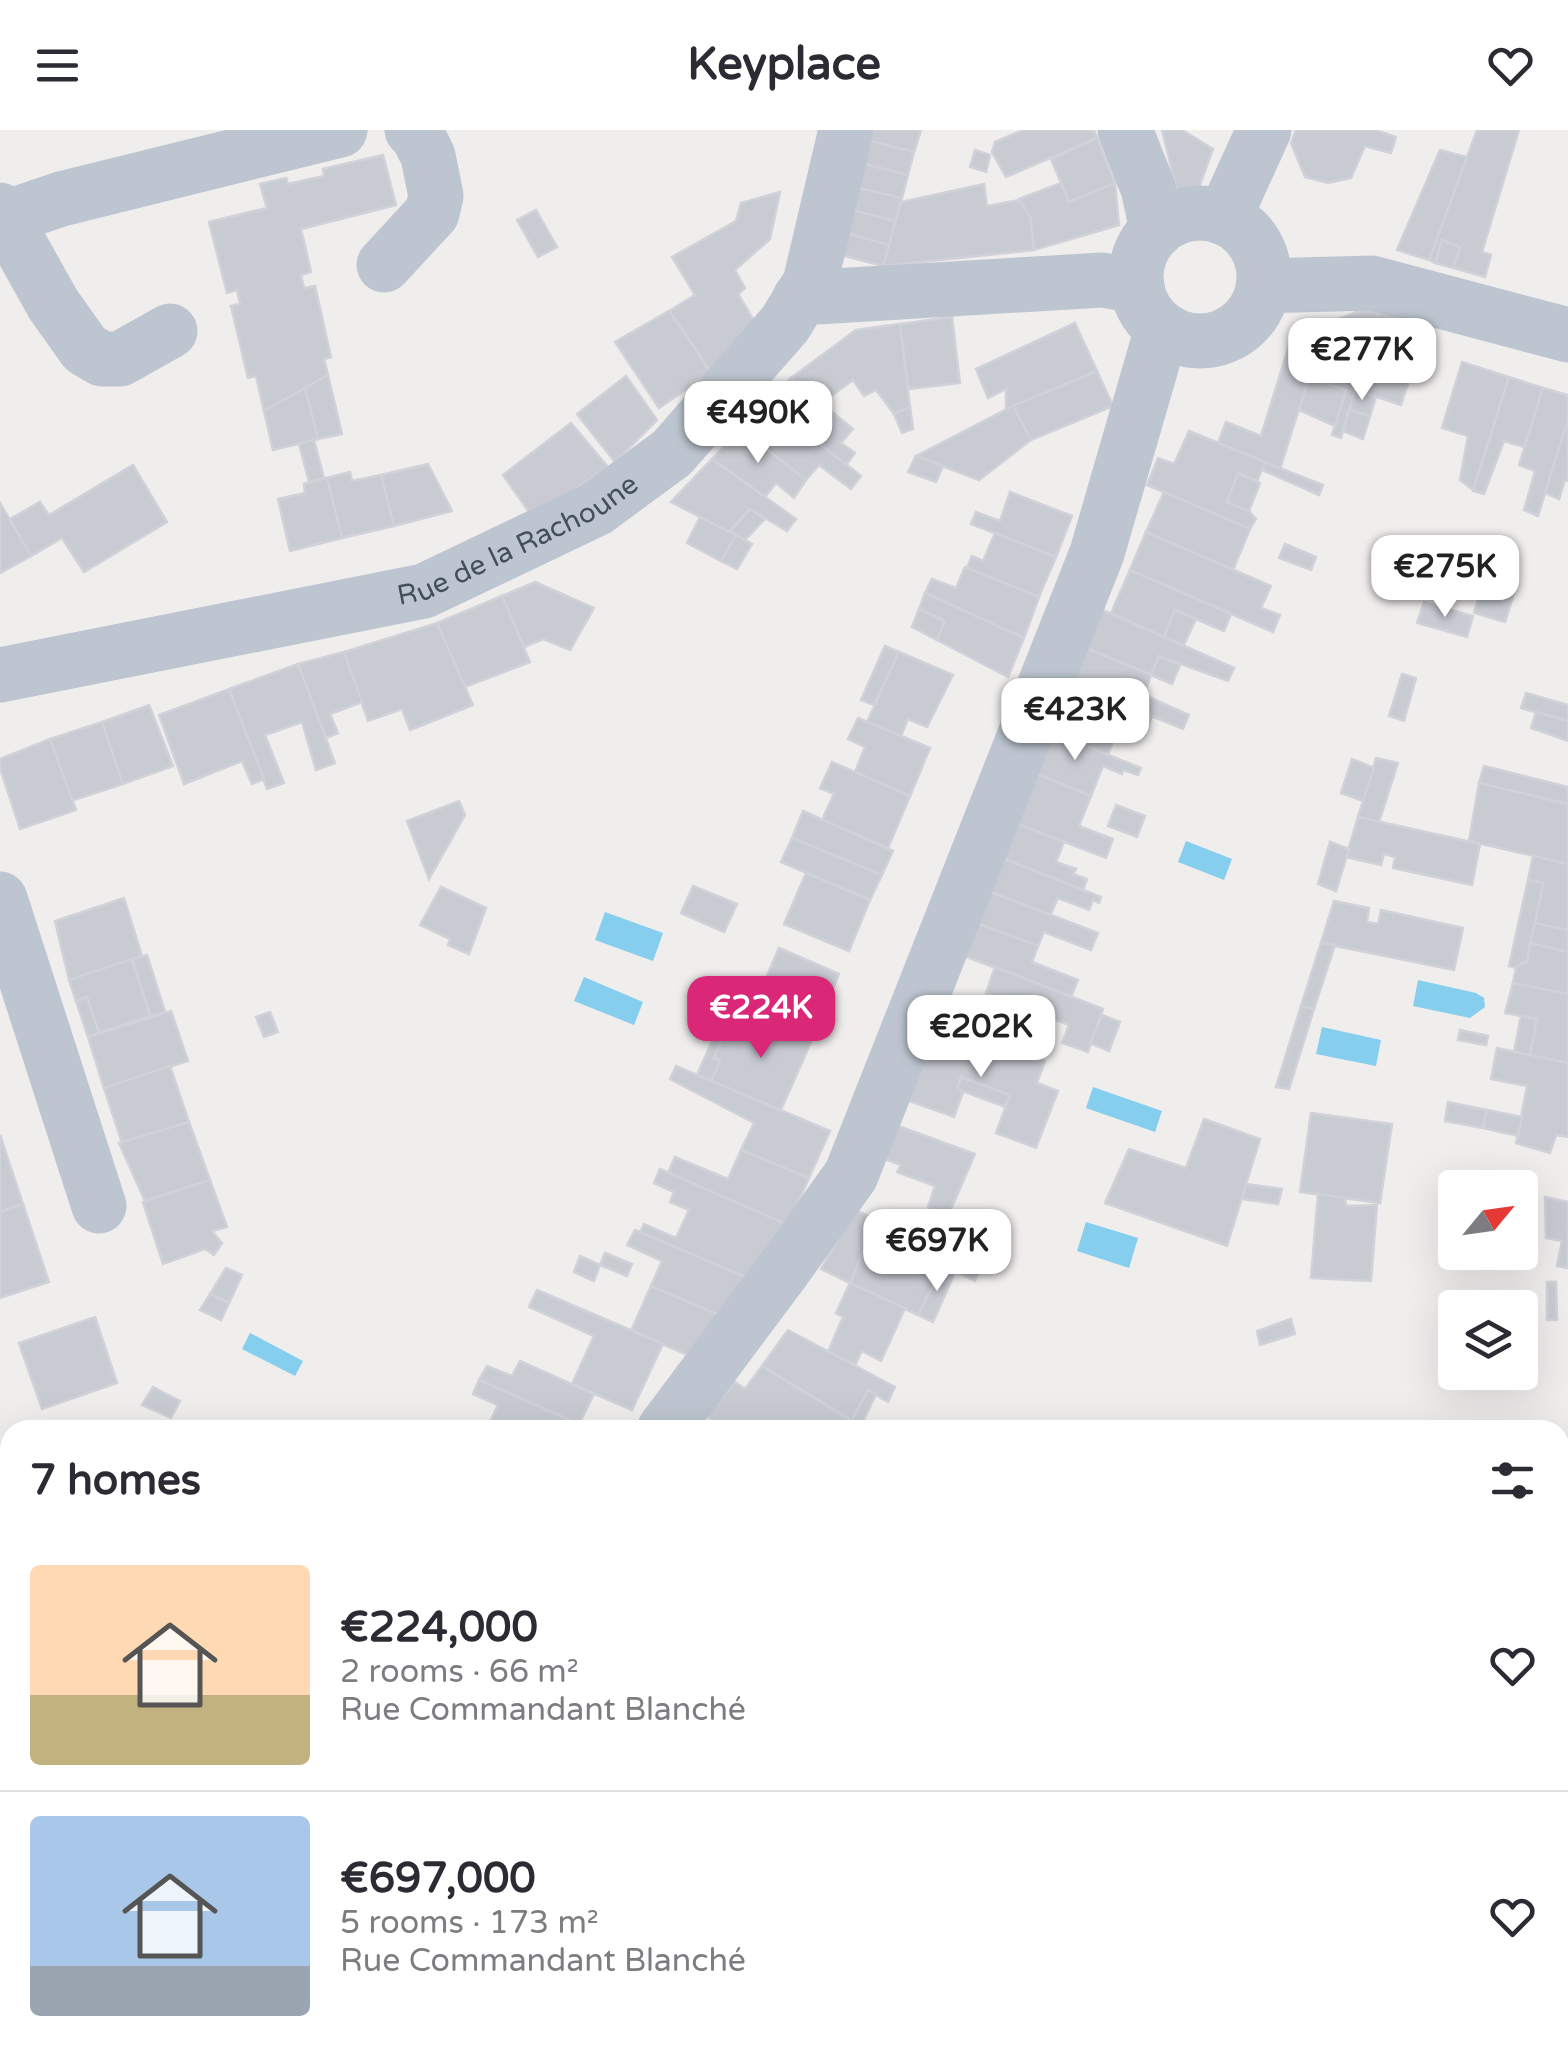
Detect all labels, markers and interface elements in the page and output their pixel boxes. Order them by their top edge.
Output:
icon: menu [30,38,85,93]
text: Keyplace [687,38,881,92]
icon: heart [1483,38,1538,93]
pin: €277K [1292,318,1432,403]
text: €277K [1310,331,1414,369]
pin: €490K [688,381,828,466]
text: €490K [706,394,810,432]
street label: Rue de la Rachoune [394,467,645,613]
pin: €275K [1375,535,1515,620]
text: €275K [1393,548,1497,586]
pin: €423K [1005,678,1145,763]
text: €423K [1023,691,1127,729]
pin: €224K [691,976,831,1061]
text: €224K [709,989,813,1027]
pin: €202K [911,995,1051,1080]
text: €202K [929,1008,1033,1046]
north arrow [1438,1170,1538,1270]
map controls [1438,1170,1538,1390]
pin: €697K [867,1209,1007,1294]
text: €697K [885,1222,989,1260]
button: layers [1438,1290,1538,1390]
icon: filters [1485,1453,1540,1508]
text: 7 homes [30,1455,201,1506]
text: €224,000 [340,1602,538,1653]
icon: home [110,1605,230,1725]
icon: heart [1485,1638,1540,1693]
text: 2 rooms · 66 m² [340,1653,579,1691]
text: Rue Commandant Blanché [340,1691,746,1729]
text: €697,000 [340,1853,536,1904]
icon: home [110,1856,230,1976]
icon: heart [1485,1889,1540,1944]
text: 5 rooms · 173 m² [340,1904,599,1942]
text: Rue Commandant Blanché [340,1942,746,1980]

